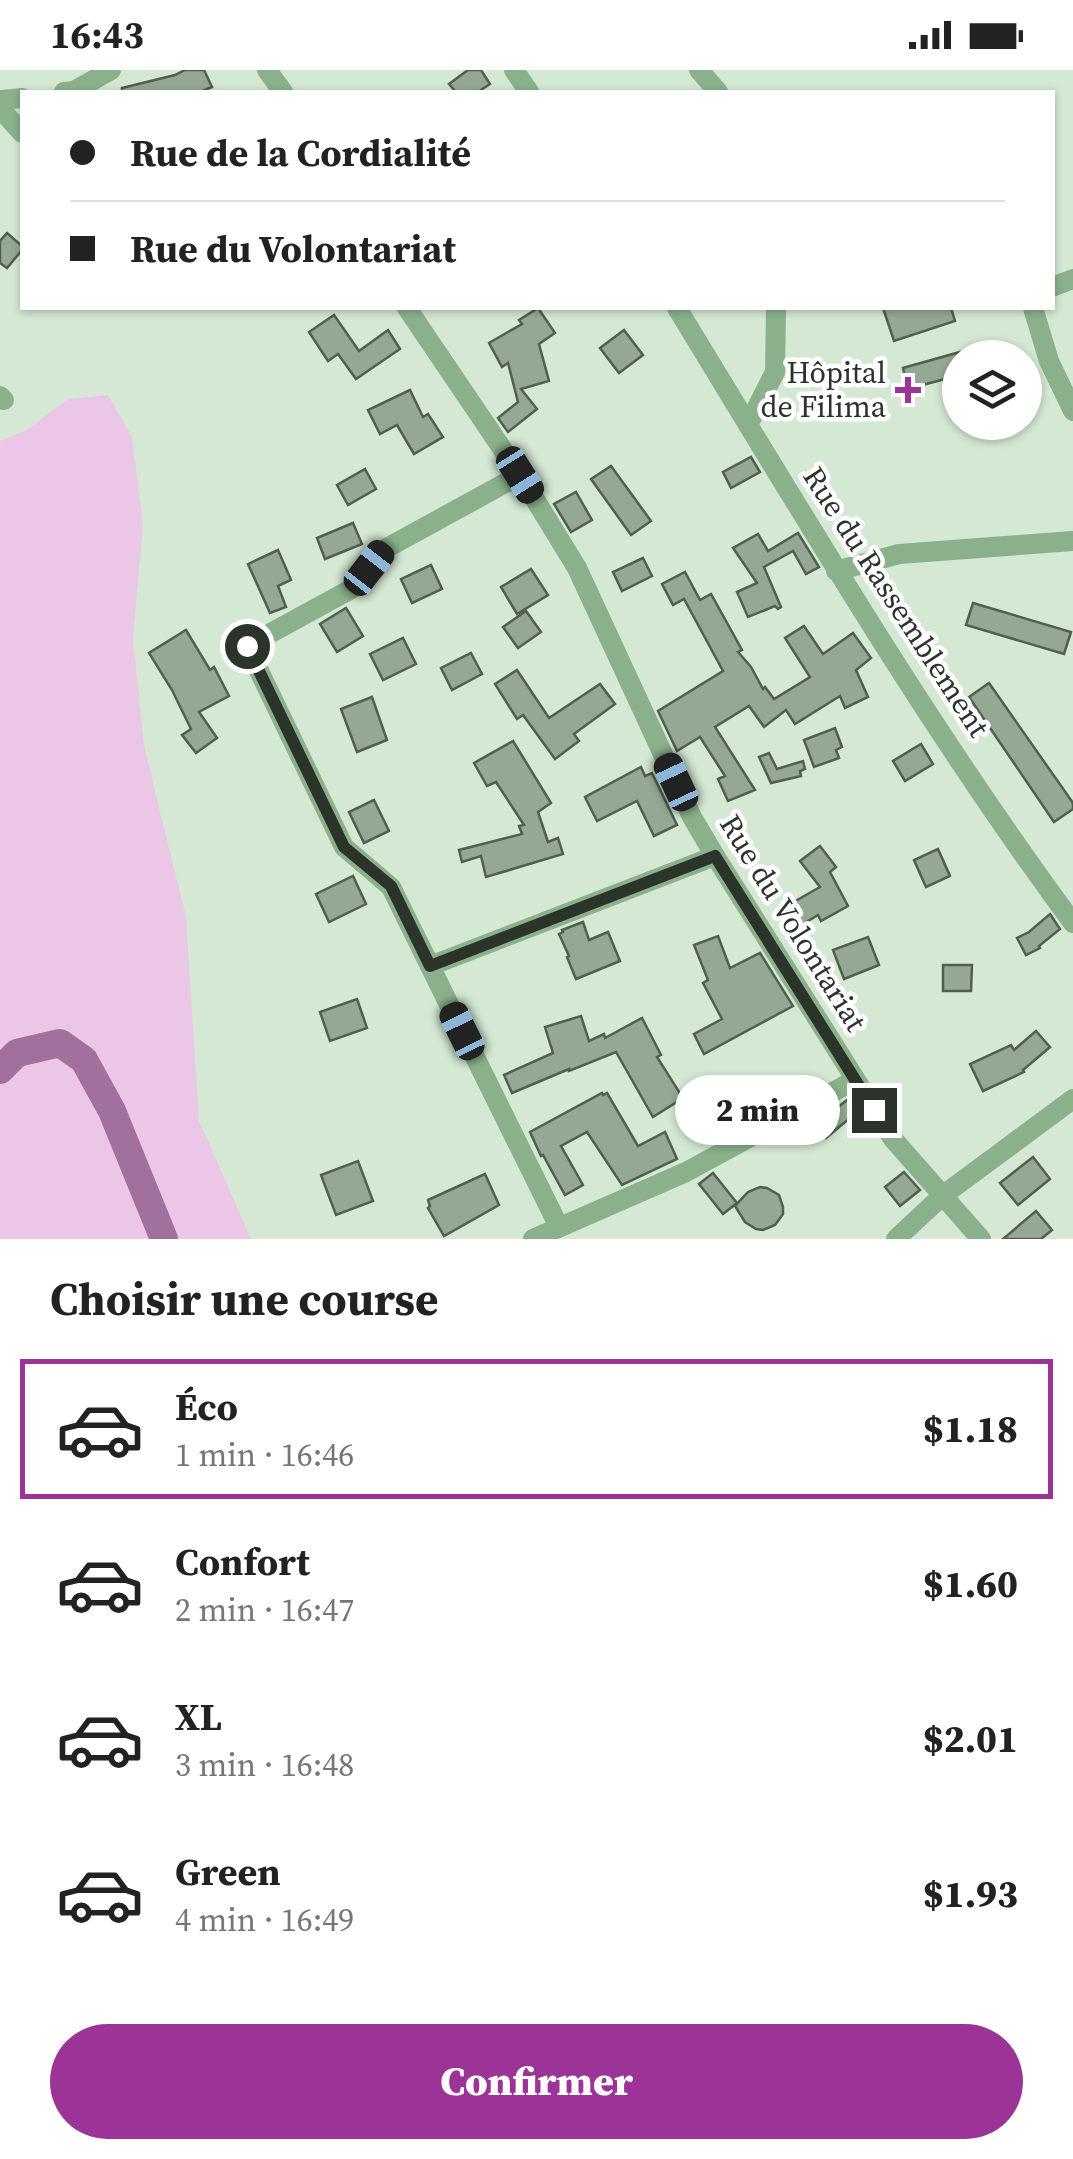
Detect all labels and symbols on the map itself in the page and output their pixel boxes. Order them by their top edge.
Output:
place label: Hôpital de Filima [761,352,887,427]
marker: Hôpital de Filima [895,377,921,403]
car [491,442,549,508]
street label: Rue du Rassemblement [794,459,999,745]
car [339,535,399,601]
route start [225,624,270,669]
car [650,748,702,816]
street label: Rue du Volontariat [710,807,877,1039]
car [435,997,489,1065]
callout: 2 min [674,1075,839,1145]
route end [852,1088,897,1133]

